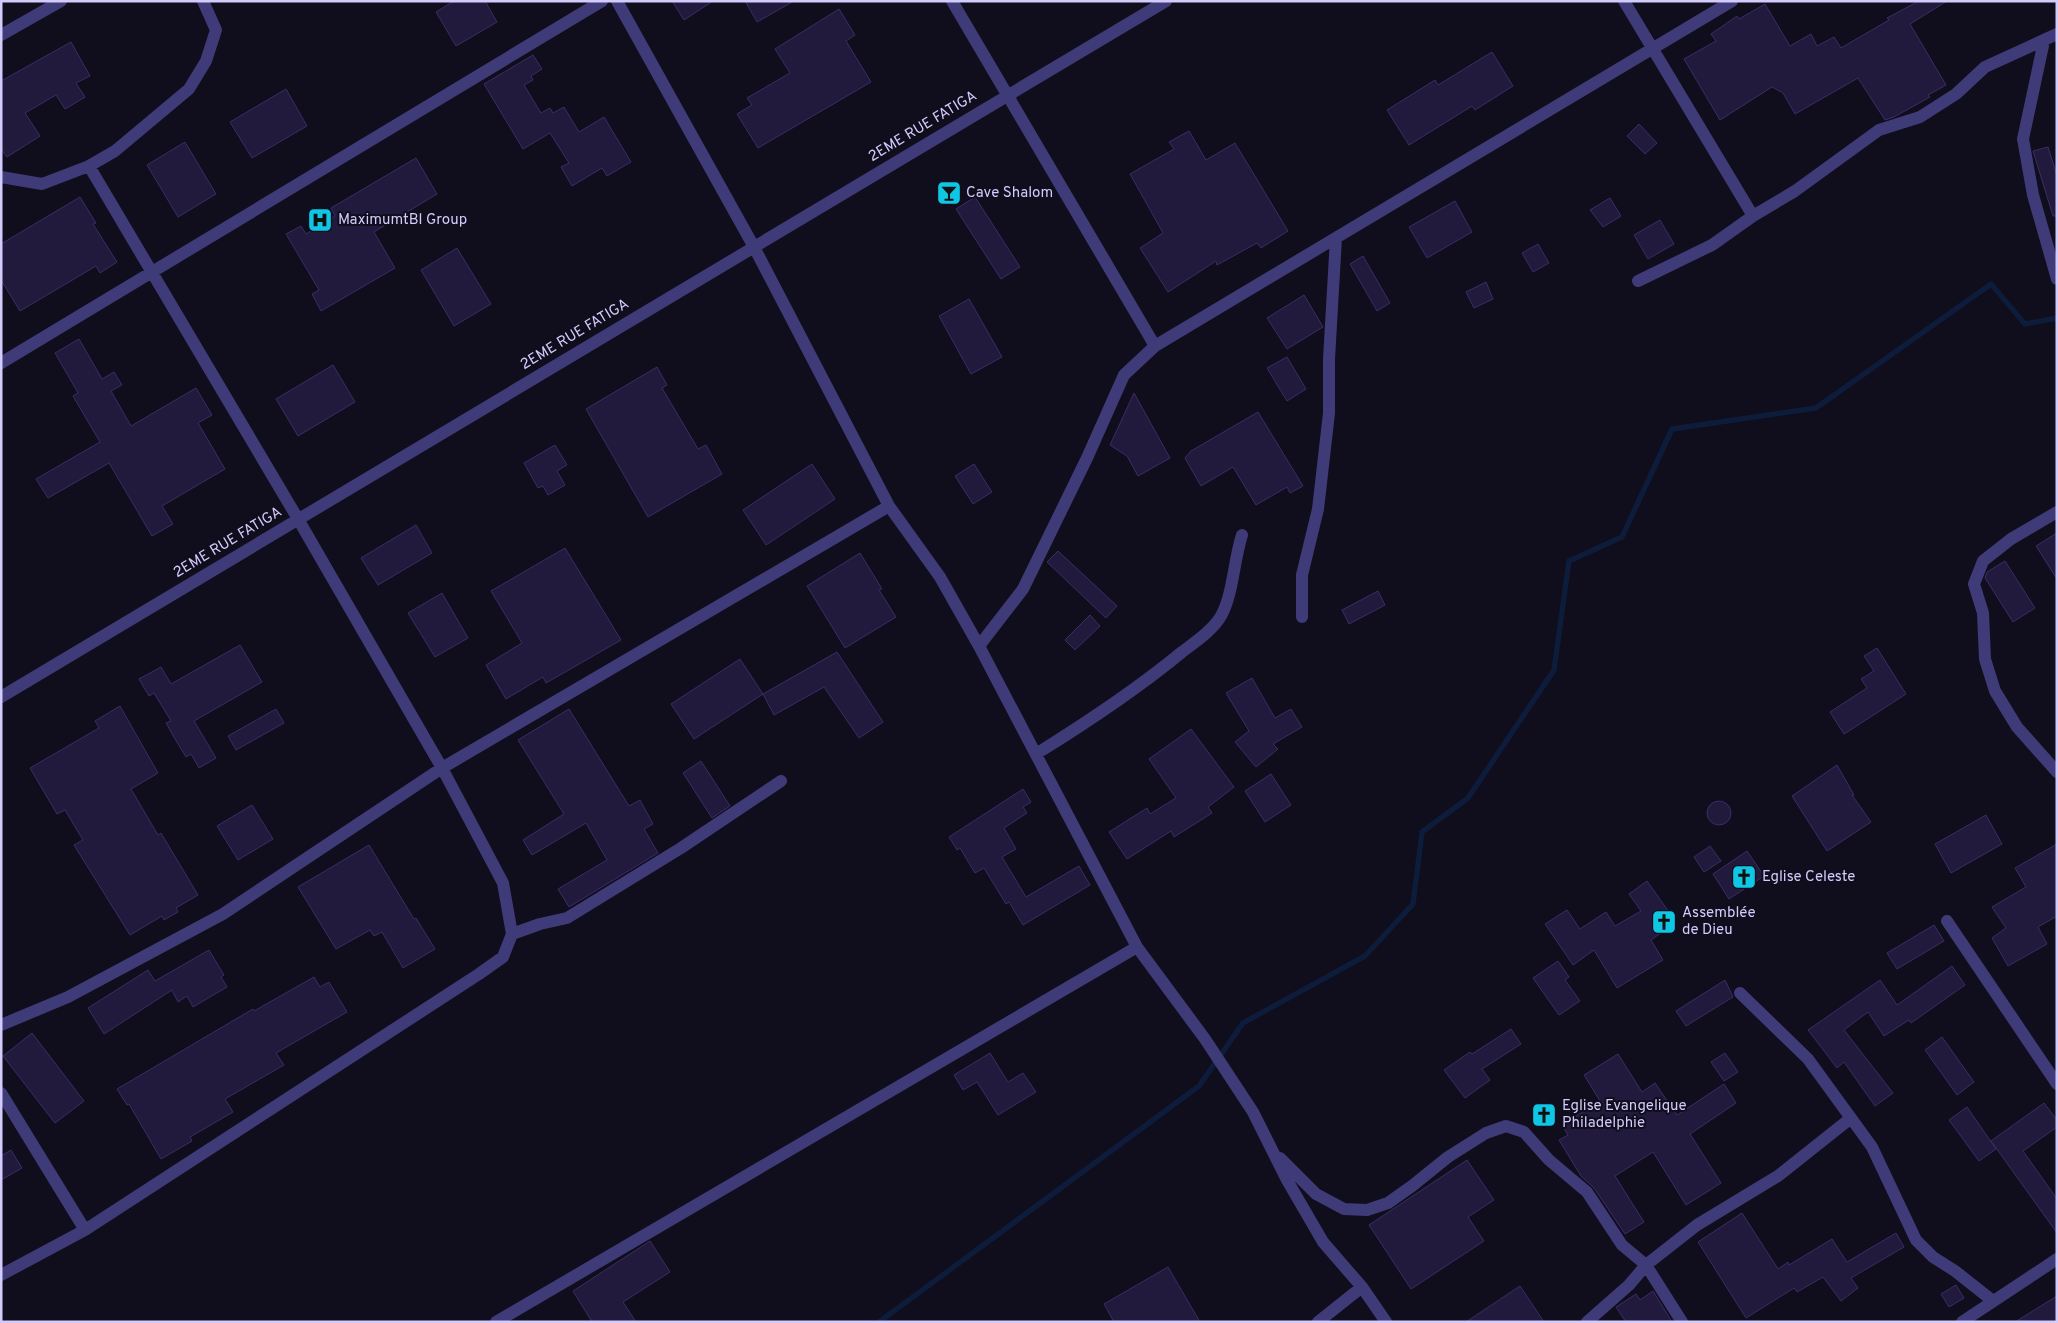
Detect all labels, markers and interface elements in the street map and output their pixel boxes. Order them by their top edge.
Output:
street label: 2EME RUE FATIGA [865,87,981,167]
bar icon: Cave Shalom [936,180,962,206]
place label: Cave Shalom [966,184,1053,203]
hospital icon: MaximumtBl Group [307,207,333,233]
place label: MaximumtBl Group [338,211,467,230]
street label: 2EME RUE FATIGA [517,295,633,375]
street label: 2EME RUE FATIGA [170,503,286,583]
church icon: Eglise Celeste [1731,864,1757,890]
place label: Eglise Celeste [1762,868,1855,887]
place label: Assemblée de Dieu [1682,904,1755,940]
church icon: Assemblée de Dieu [1651,909,1677,935]
place label: Eglise Evangelique Philadelphie [1562,1097,1687,1133]
church icon: Eglise Evangelique Philadelphie [1531,1102,1557,1128]

